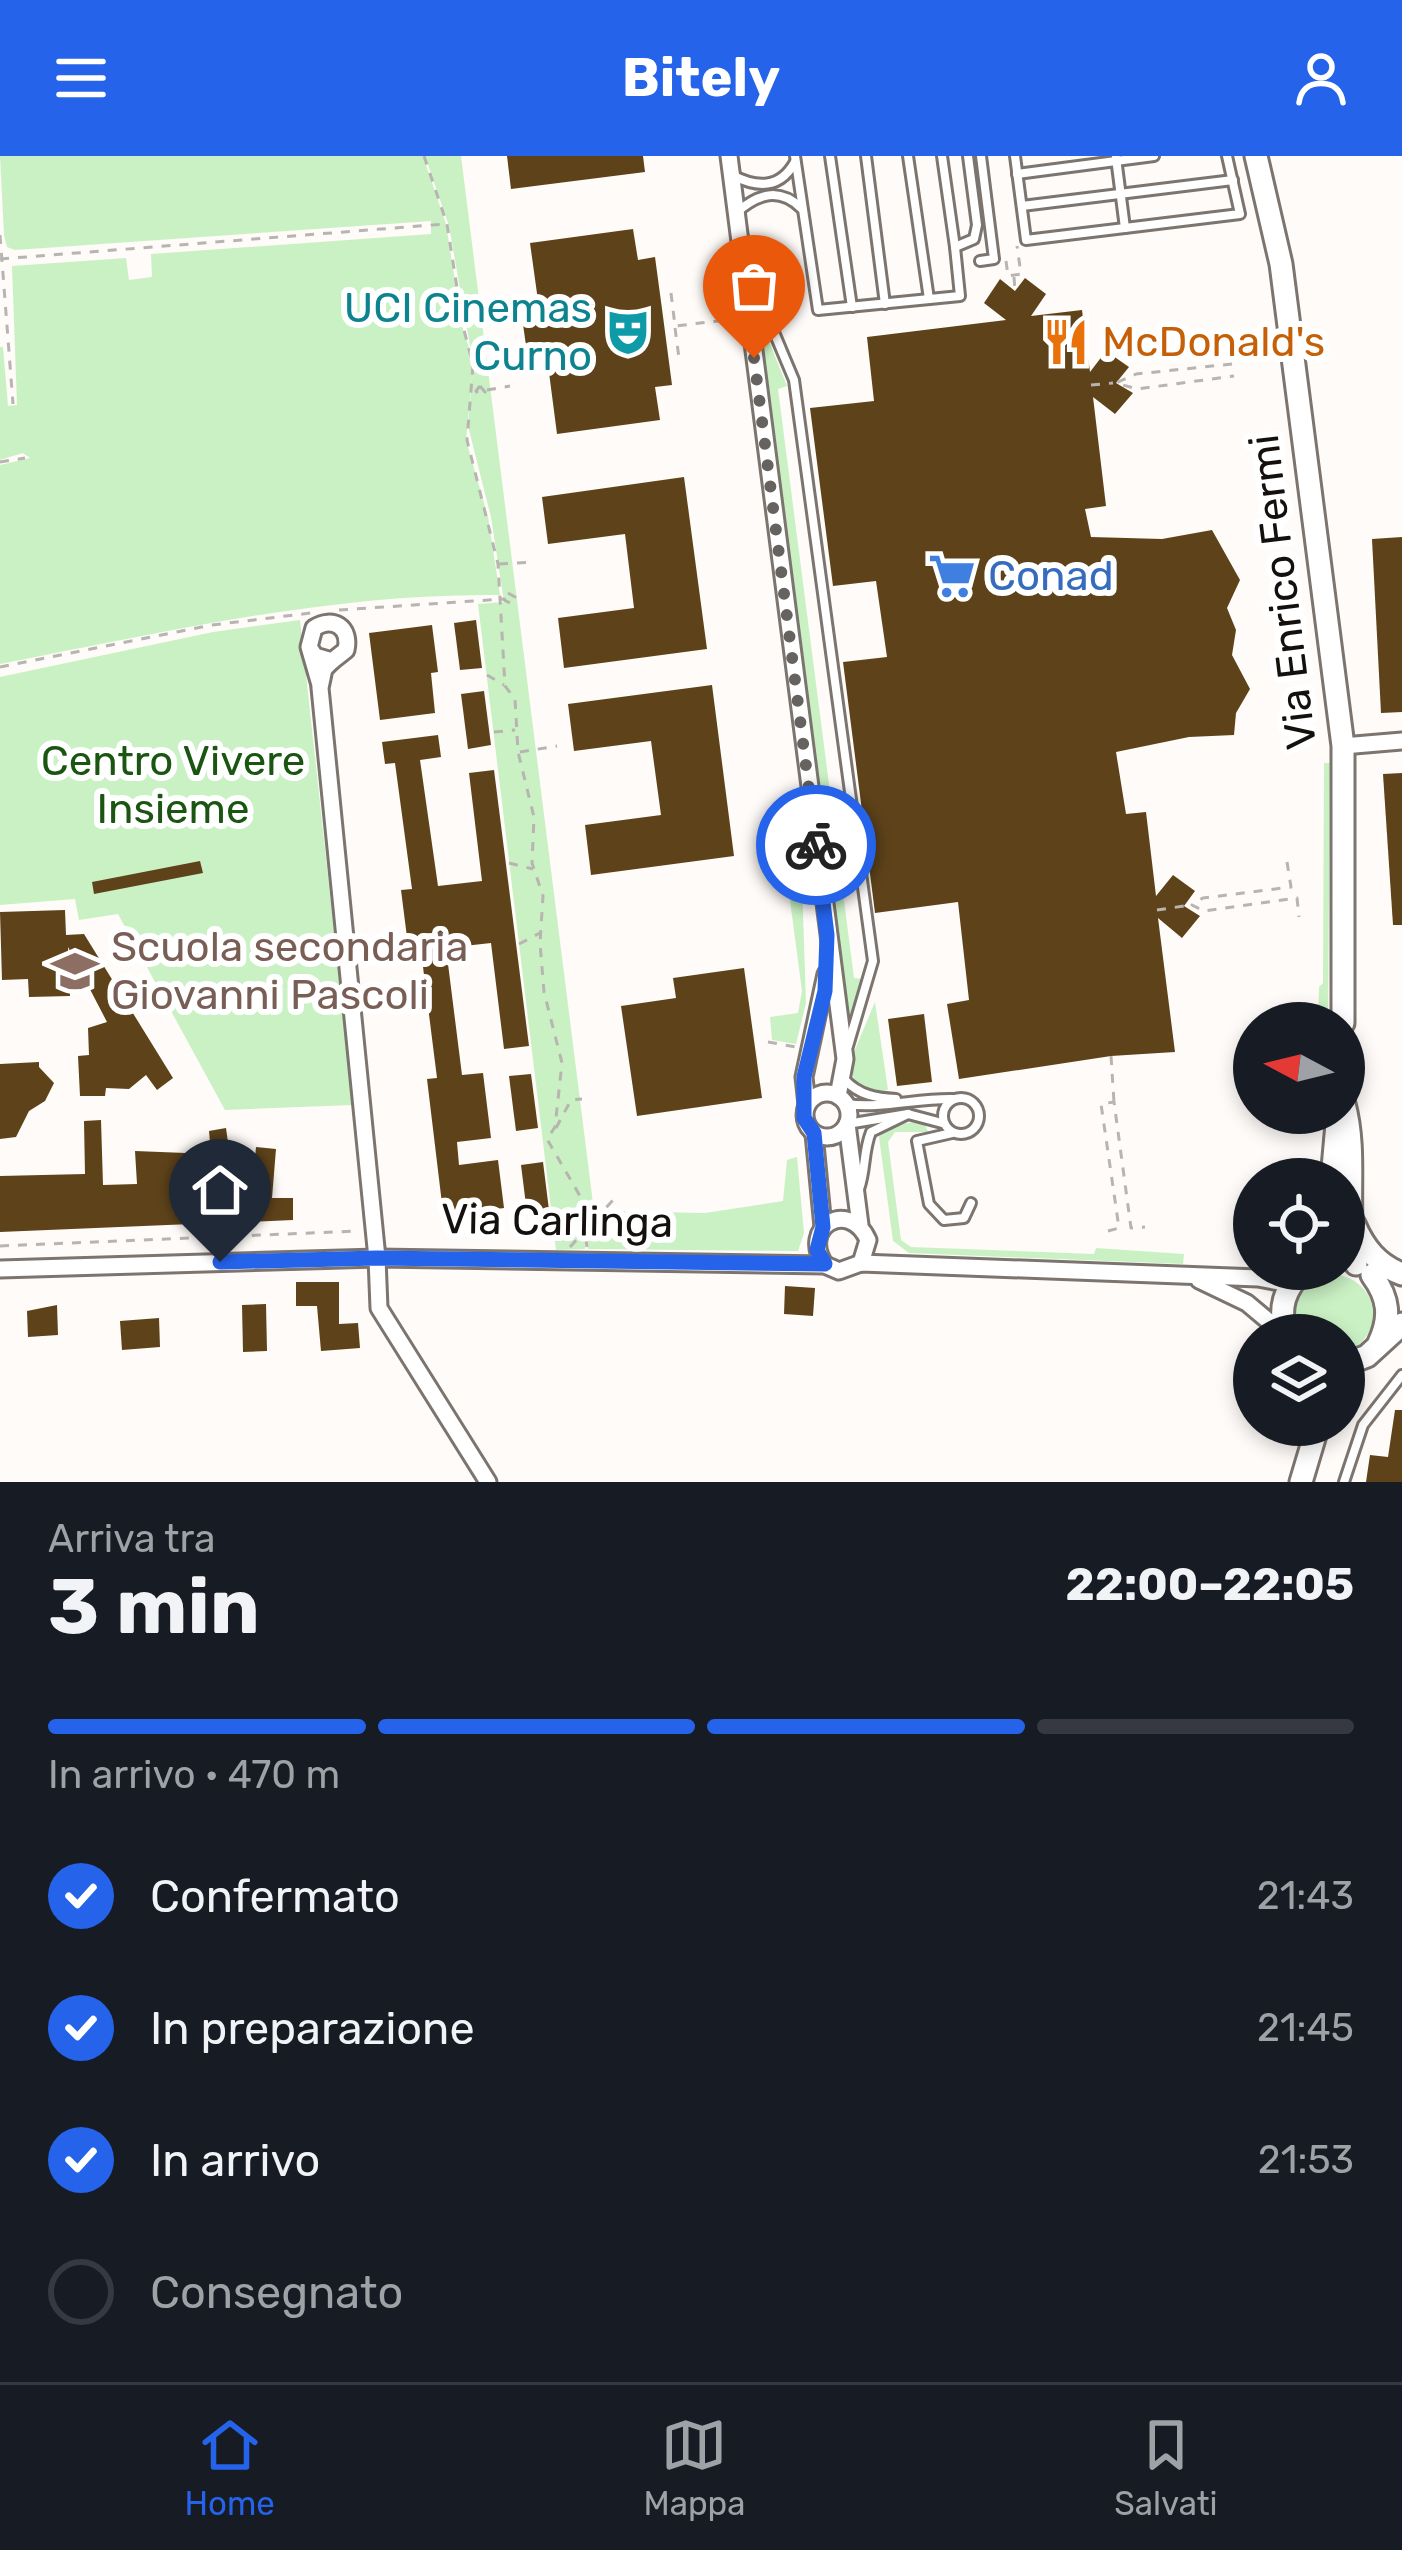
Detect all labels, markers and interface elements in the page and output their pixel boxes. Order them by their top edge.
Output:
icon: menu [48,45,114,111]
icon: person [1288,45,1354,111]
text: Bitely [622,46,780,110]
pin [703,235,805,358]
icon: bag [721,253,787,319]
place label: UCI Cinemas Curno [344,283,592,381]
theatre icon: UCI Cinemas Curno [603,307,653,357]
restaurant icon: McDonald's [1041,317,1091,367]
place label: McDonald's [1102,317,1325,367]
street label: Via Enrico Fermi [1239,432,1327,752]
supermarket icon: Conad [927,551,977,601]
place label: Conad [988,551,1114,601]
park label: Centro Vivere Insieme [41,736,305,834]
courier [756,785,876,905]
icon: bike [783,812,849,878]
place label: Scuola secondaria Giovanni Pascoli [111,922,469,1020]
school or university icon: Scuola secondaria Giovanni Pascoli [50,946,100,996]
north arrow [1233,1002,1365,1134]
map controls [1233,1002,1365,1446]
pin [169,1139,271,1262]
icon: home [187,1157,253,1223]
button: locate [1233,1158,1365,1290]
street label: Via Carlinga [440,1194,674,1248]
button: layers [1233,1314,1365,1446]
text: Arriva tra [48,1516,216,1562]
text: 22:00–22:05 [1066,1558,1354,1611]
text: 3 min [48,1560,260,1653]
text: In arrivo · 470 m [48,1752,340,1798]
icon: check [48,1863,114,1929]
text: Confermato [150,1870,400,1923]
text: 21:43 [1257,1873,1354,1919]
icon: check [48,1995,114,2061]
text: In preparazione [150,2002,475,2055]
text: 21:45 [1257,2005,1354,2051]
icon: check [48,2127,114,2193]
text: In arrivo [150,2134,320,2187]
text: 21:53 [1258,2137,1354,2183]
text: Consegnato [150,2266,403,2319]
tab: Home [184,2412,275,2523]
tab: Mappa [644,2412,745,2523]
tab: Salvati [1114,2412,1218,2523]

